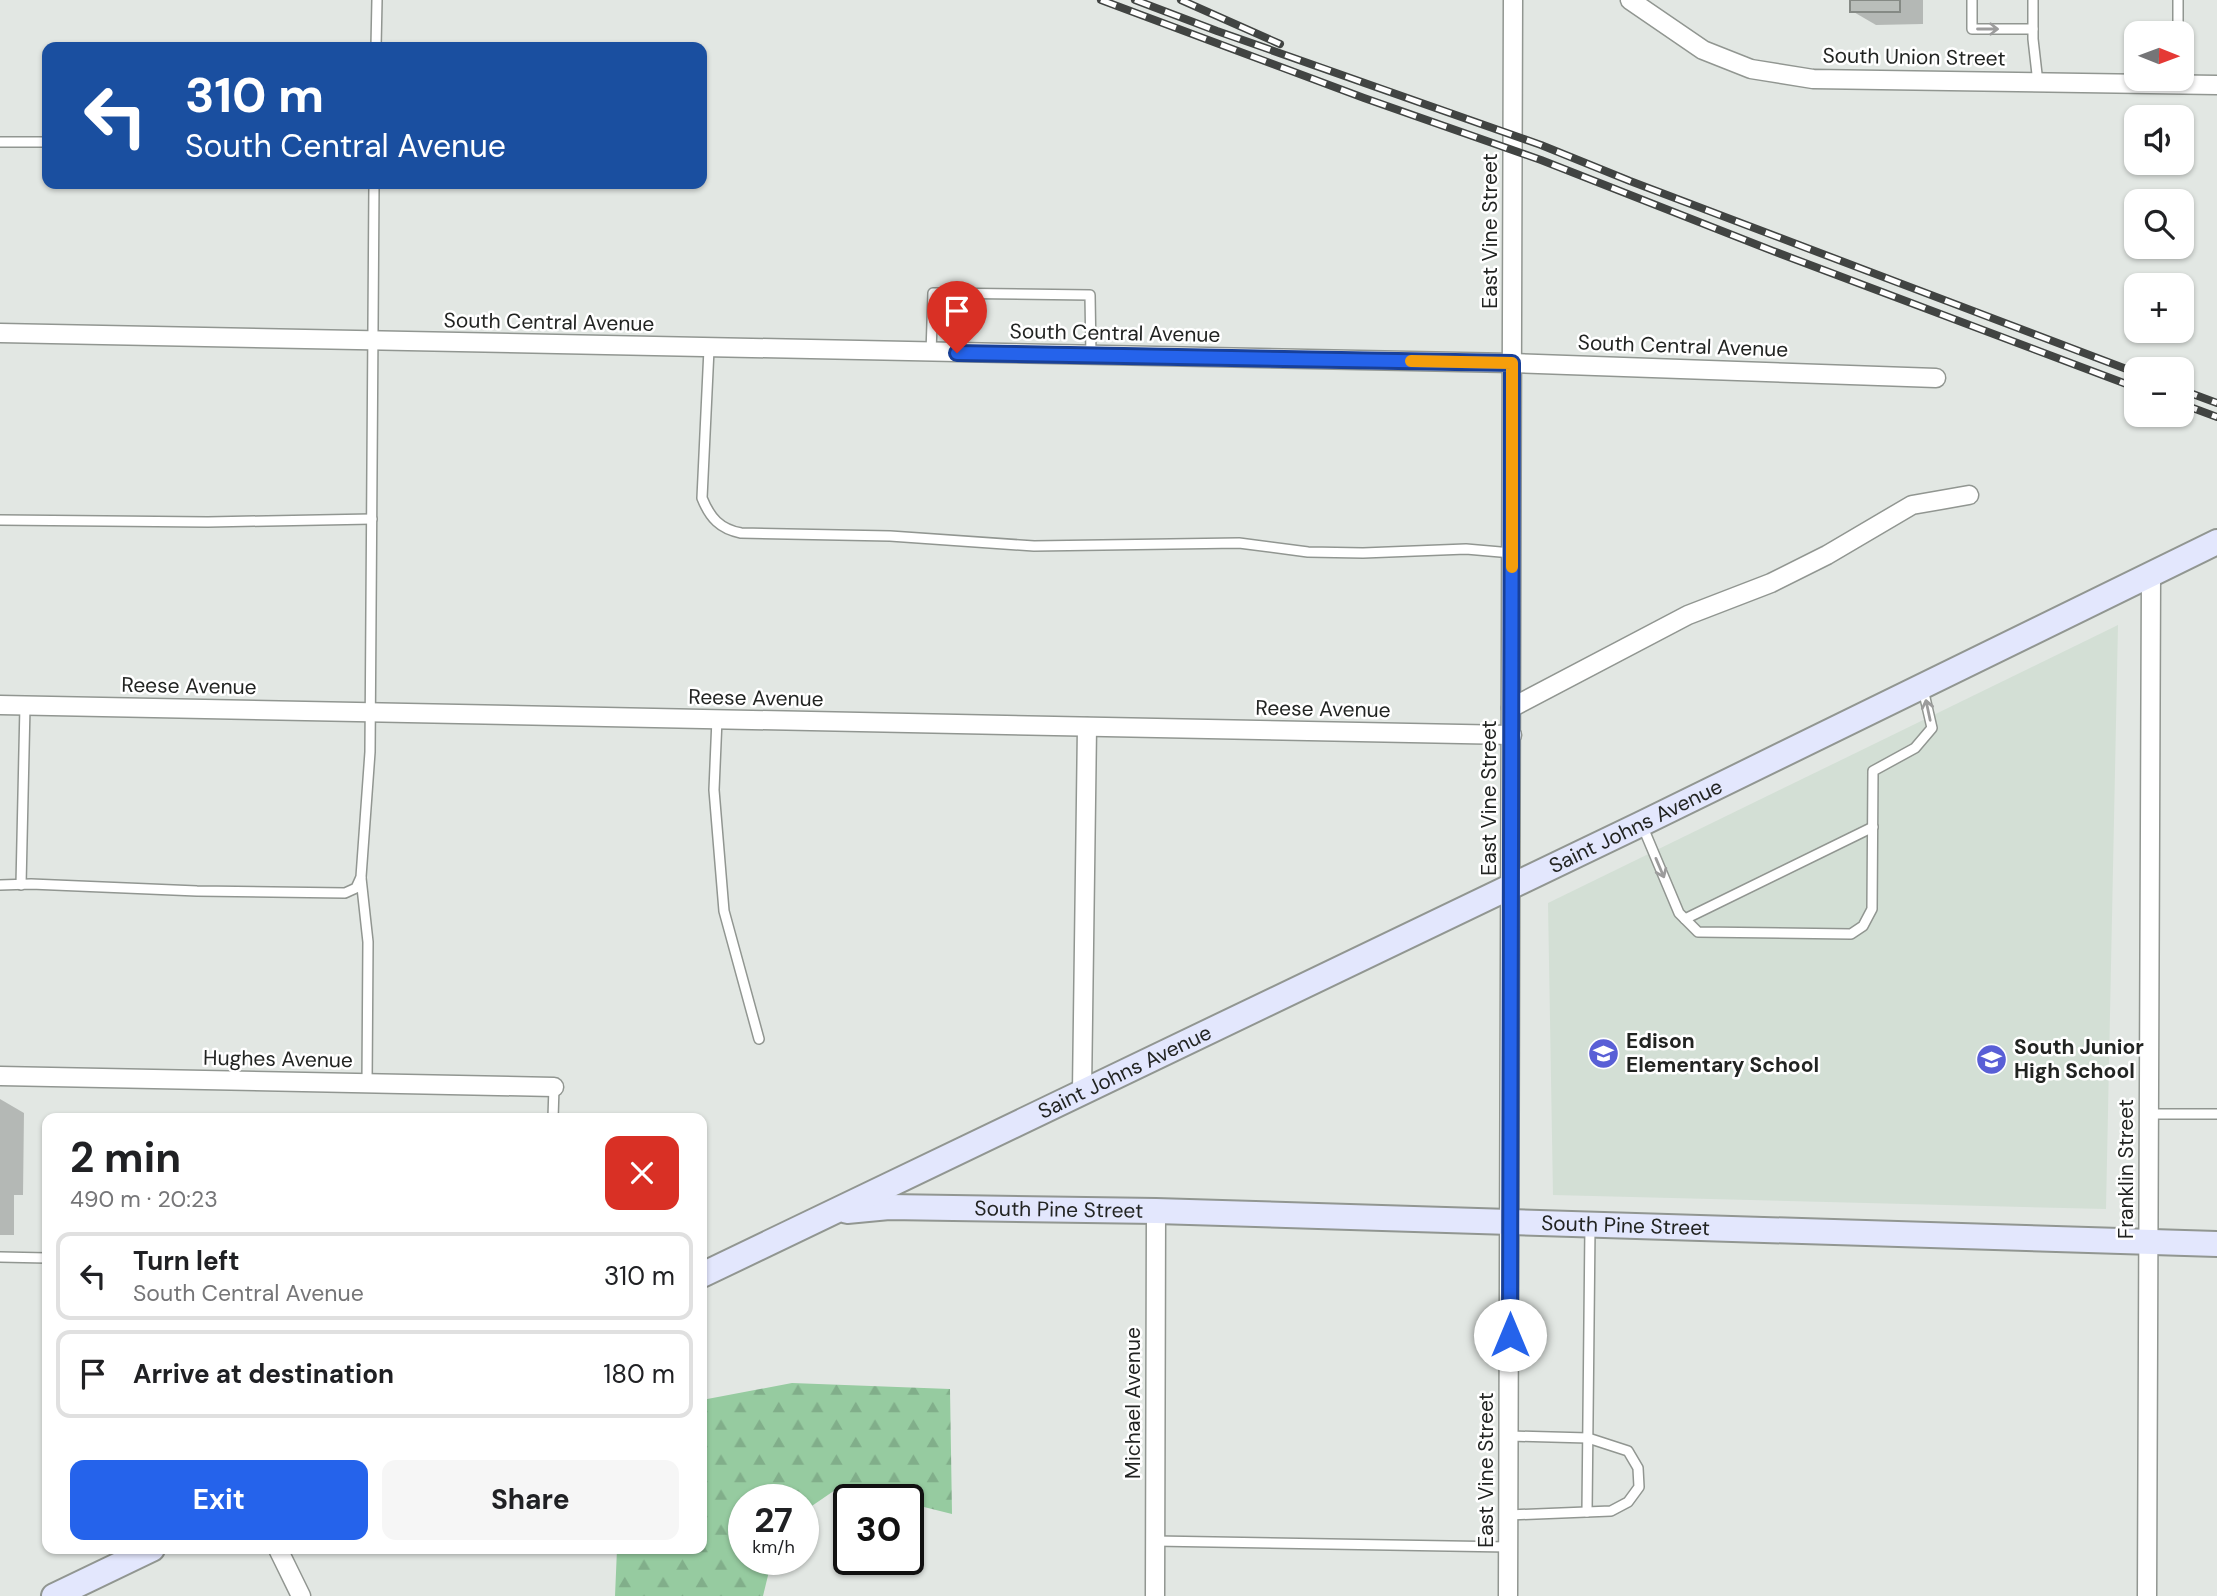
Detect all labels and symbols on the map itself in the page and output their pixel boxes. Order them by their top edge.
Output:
north arrow [2124,21,2194,91]
one-way arrow [1976,22,1999,36]
street label: South Union Street [1822,41,2006,73]
street label: East Vine Street [1476,153,1504,309]
pin [927,281,987,353]
street label: South Central Avenue [443,306,655,338]
street label: South Central Avenue [1009,317,1221,349]
street label: South Central Avenue [1577,328,1789,364]
street label: Reese Avenue [121,671,257,701]
street label: Reese Avenue [688,683,824,713]
street label: Reese Avenue [1255,694,1391,724]
one-way arrow [1920,699,1934,722]
street label: East Vine Street [1475,720,1503,876]
street label: Saint Johns Avenue [1545,772,1727,880]
one-way arrow [1654,857,1667,879]
street label: Saint Johns Avenue [1033,1018,1216,1126]
place label: Edison Elementary School [1626,1027,1819,1079]
place label: South Junior High School [2014,1033,2144,1085]
school or university icon: Edison Elementary School [1586,1036,1620,1070]
school or university icon: South Junior High School [1974,1042,2008,1076]
street label: Hughes Avenue [203,1044,353,1074]
street label: Franklin Street [2112,1099,2140,1239]
street label: South Pine Street [974,1194,1143,1225]
street label: South Pine Street [1541,1209,1710,1242]
position arrow [1473,1298,1547,1372]
street label: Michael Avenue [1119,1327,1147,1479]
street label: East Vine Street [1472,1392,1500,1548]
speed limit sign: 30 [833,1484,924,1575]

